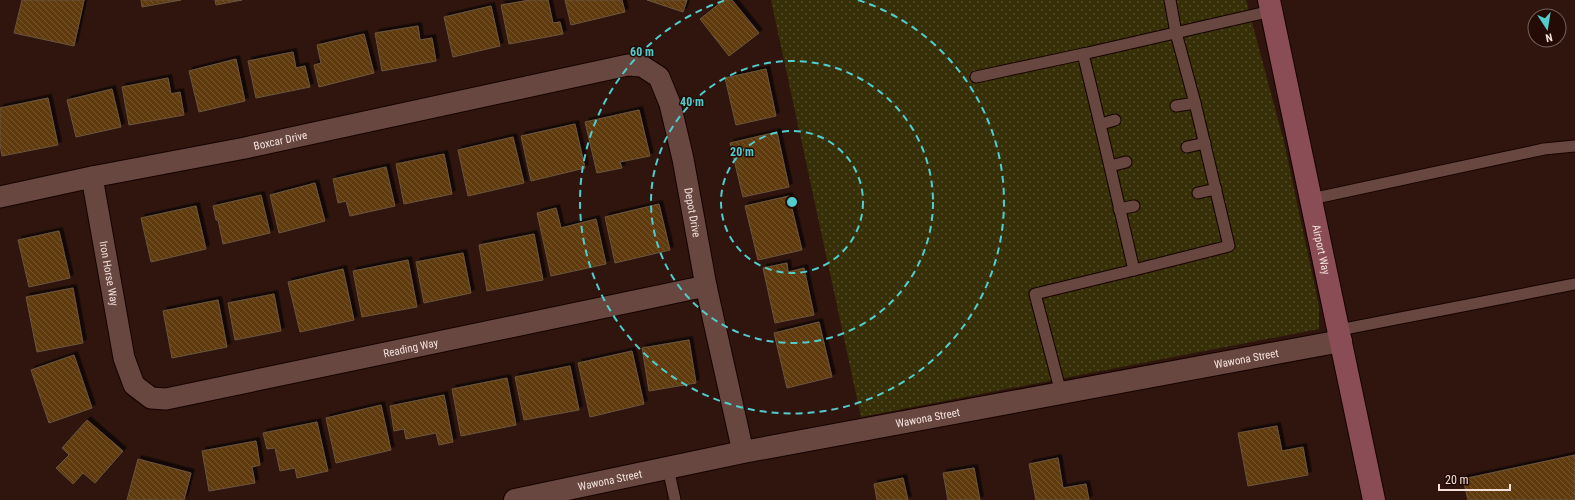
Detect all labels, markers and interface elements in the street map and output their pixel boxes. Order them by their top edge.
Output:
north arrow [1527,8,1567,48]
text: N [1544,30,1554,44]
text: 60 m [630,45,654,59]
text: 40 m [680,95,704,109]
street label: Boxcar Drive [252,128,308,152]
text: 20 m [730,145,754,159]
street label: Depot Drive [682,187,704,238]
centre of rings [785,195,799,209]
street label: Airport Way [1310,223,1333,276]
street label: Iron Horse Way [97,240,121,307]
street label: Reading Way [382,336,440,360]
street label: Wawona Street [1213,346,1280,371]
street label: Wawona Street [895,405,961,430]
scale bar [1439,466,1510,492]
street label: Wawona Street [577,467,643,493]
text: 20 m [1445,473,1469,487]

